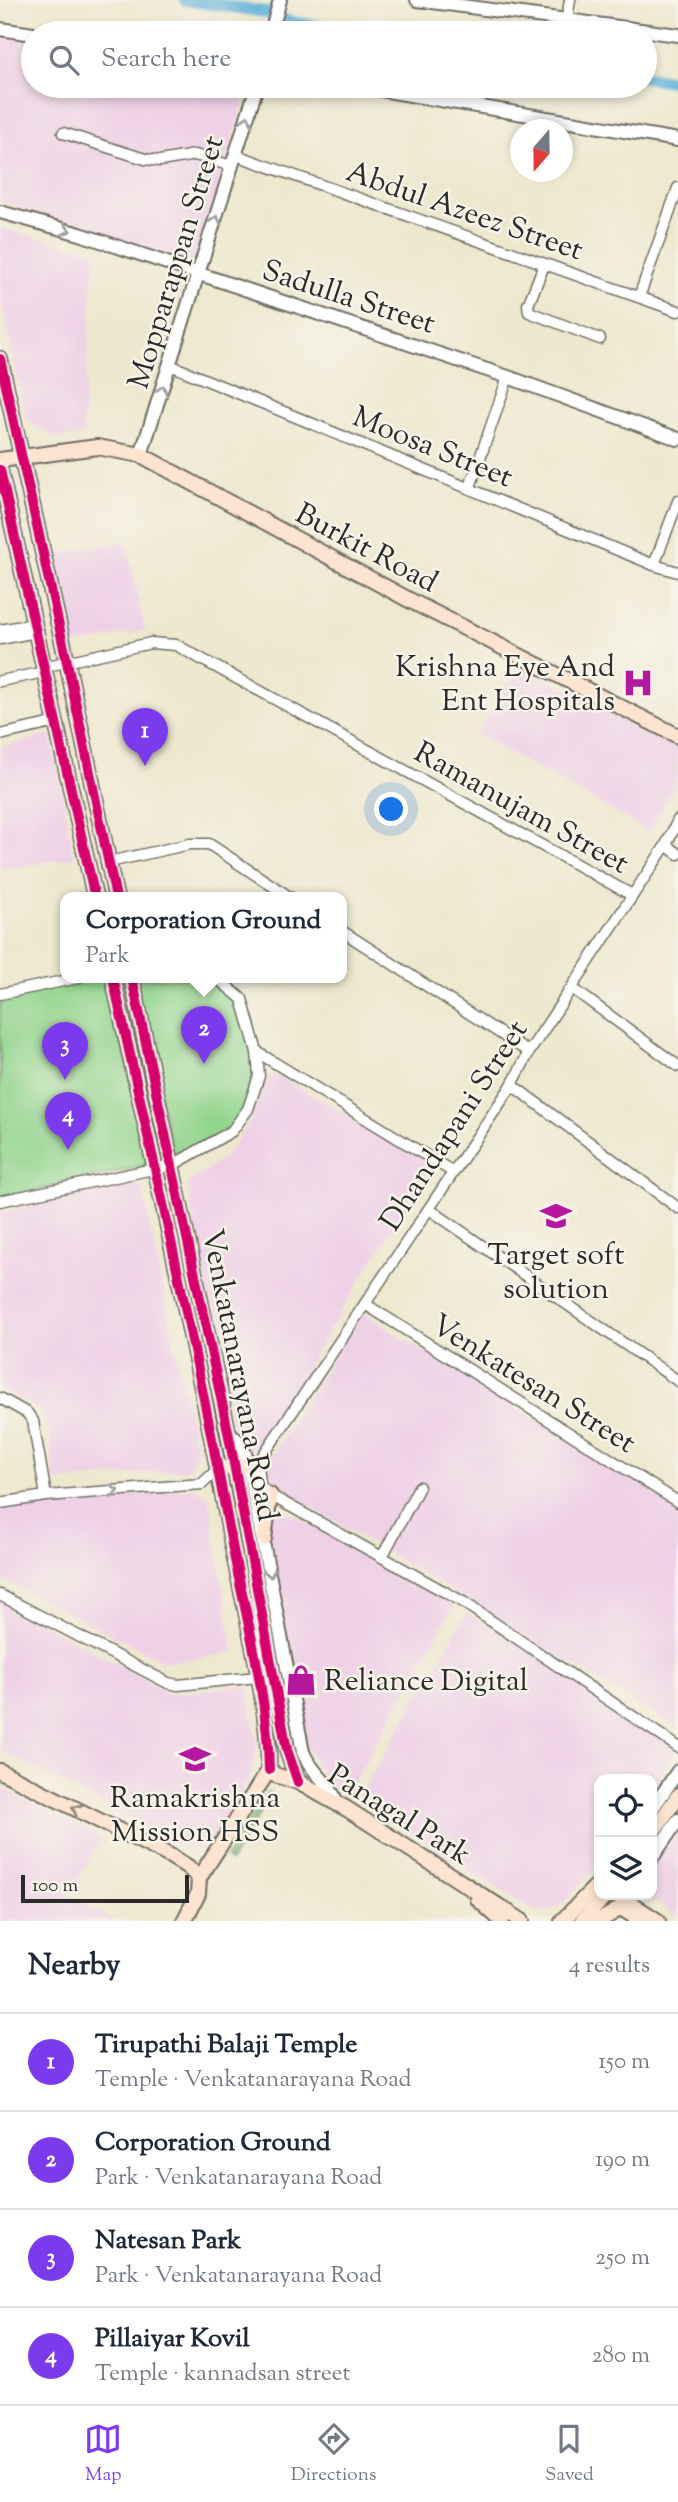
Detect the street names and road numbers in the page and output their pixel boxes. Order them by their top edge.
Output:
street label: Mopparappan Street [118,131,236,395]
street label: Abdul Azeez Street [340,152,588,273]
street label: Sadulla Street [256,250,440,347]
street label: Moosa Street [345,397,519,500]
street label: Burkit Road [287,494,445,605]
street label: Ramanujam Street [406,732,636,886]
street label: Dhandapani Street [371,1012,539,1240]
street label: Venkatanarayana Road [189,1226,288,1525]
street label: Venkatesan Street [422,1305,643,1465]
street label: Panagal Park [319,1755,479,1877]

